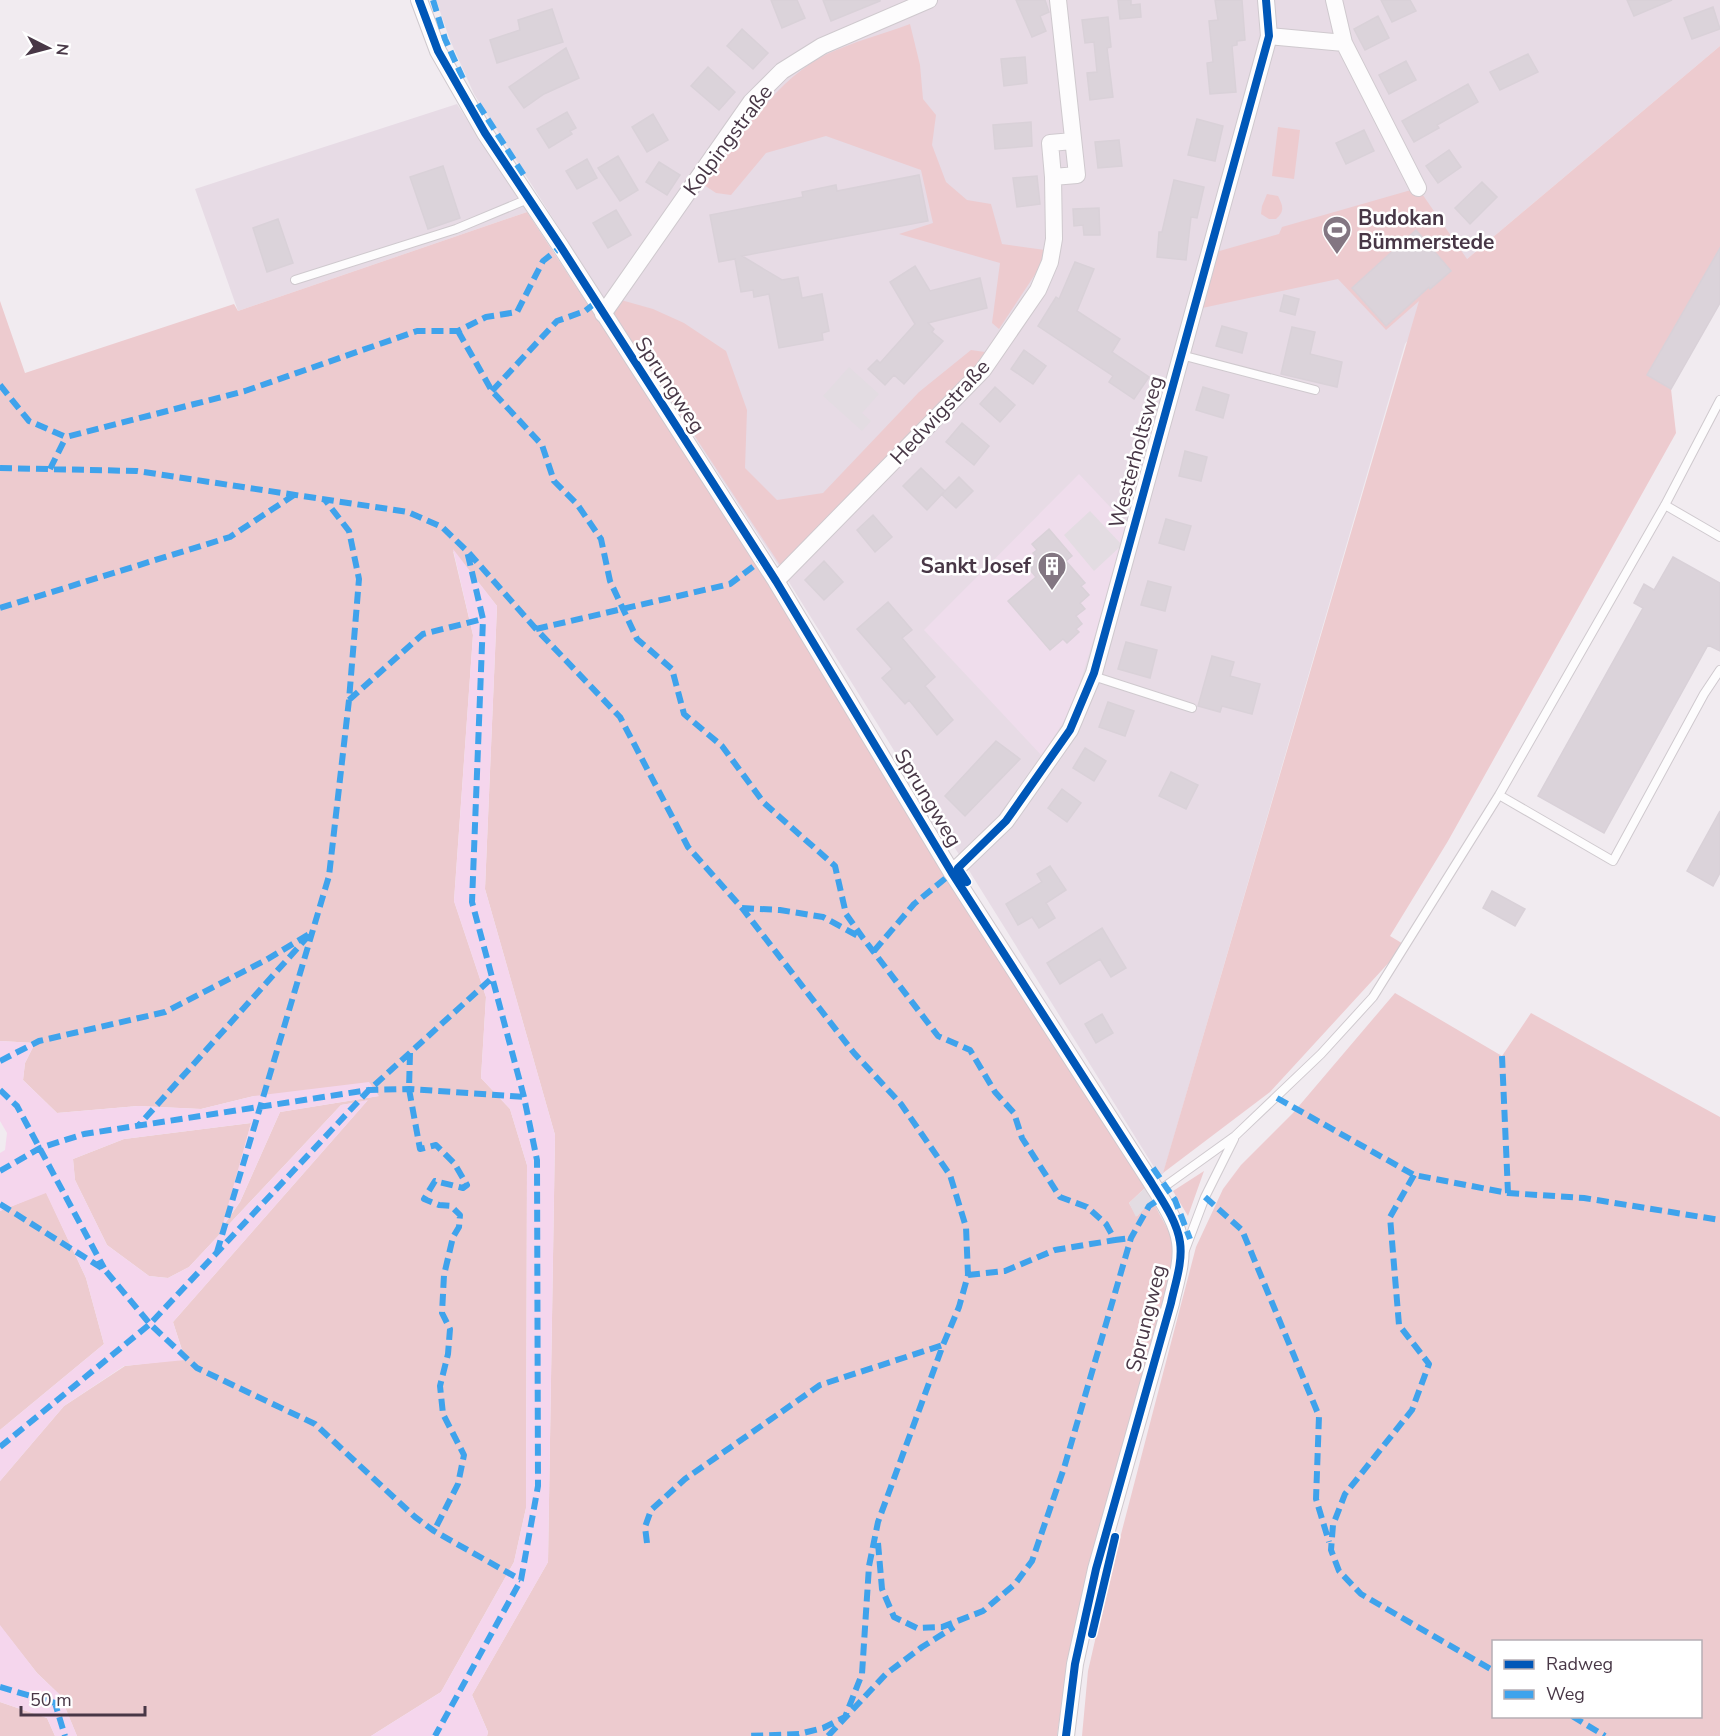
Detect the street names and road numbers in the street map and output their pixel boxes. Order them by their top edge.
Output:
street label: Kolpingstraße [677,79,779,201]
street label: Sprungweg [628,331,712,439]
street label: Hedwigstraße [884,353,996,471]
street label: Westerholtsweg [1102,373,1170,531]
street label: Sprungweg [888,744,968,852]
street label: Sprungweg [1119,1261,1173,1375]

